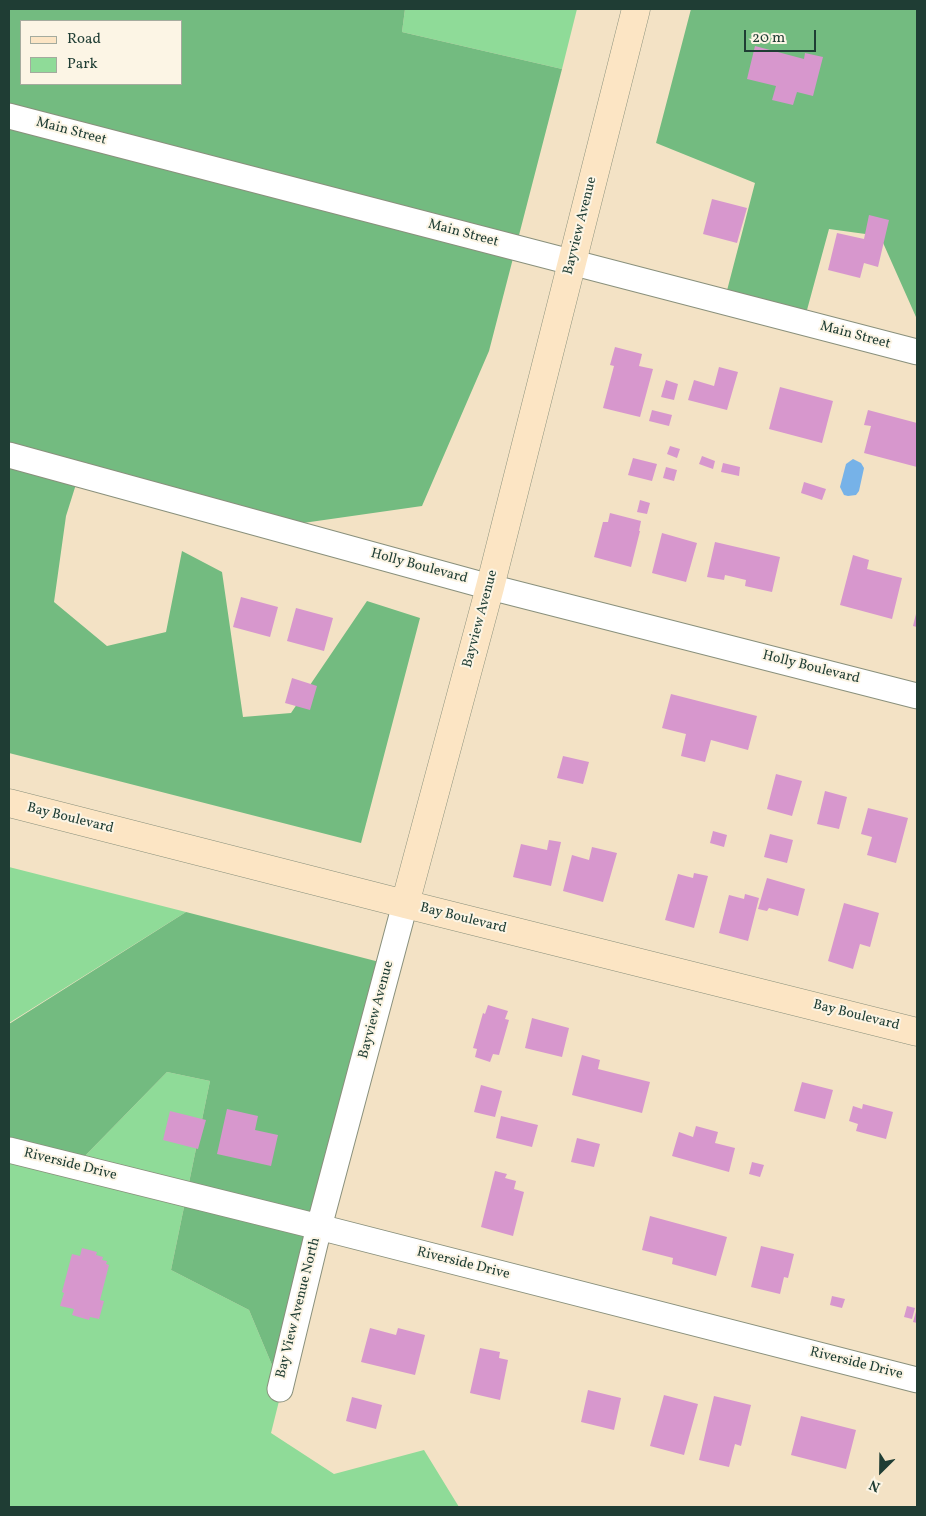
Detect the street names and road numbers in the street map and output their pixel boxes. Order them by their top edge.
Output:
street label: Main Street [34,115,108,149]
street label: Bayview Avenue [561,175,601,277]
street label: Main Street [426,217,500,251]
street label: Main Street [818,319,892,353]
street label: Holly Boulevard [369,546,469,588]
street label: Bayview Avenue [460,568,502,670]
street label: Holly Boulevard [761,648,861,688]
street label: Bay Boulevard [25,800,115,838]
street label: Bay Boulevard [418,900,508,938]
street label: Bayview Avenue [356,959,398,1061]
street label: Bay Boulevard [811,997,901,1035]
street label: Riverside Drive [22,1145,118,1185]
street label: Bay View Avenue North [273,1236,325,1380]
street label: Riverside Drive [415,1244,511,1284]
street label: Riverside Drive [808,1344,904,1384]

